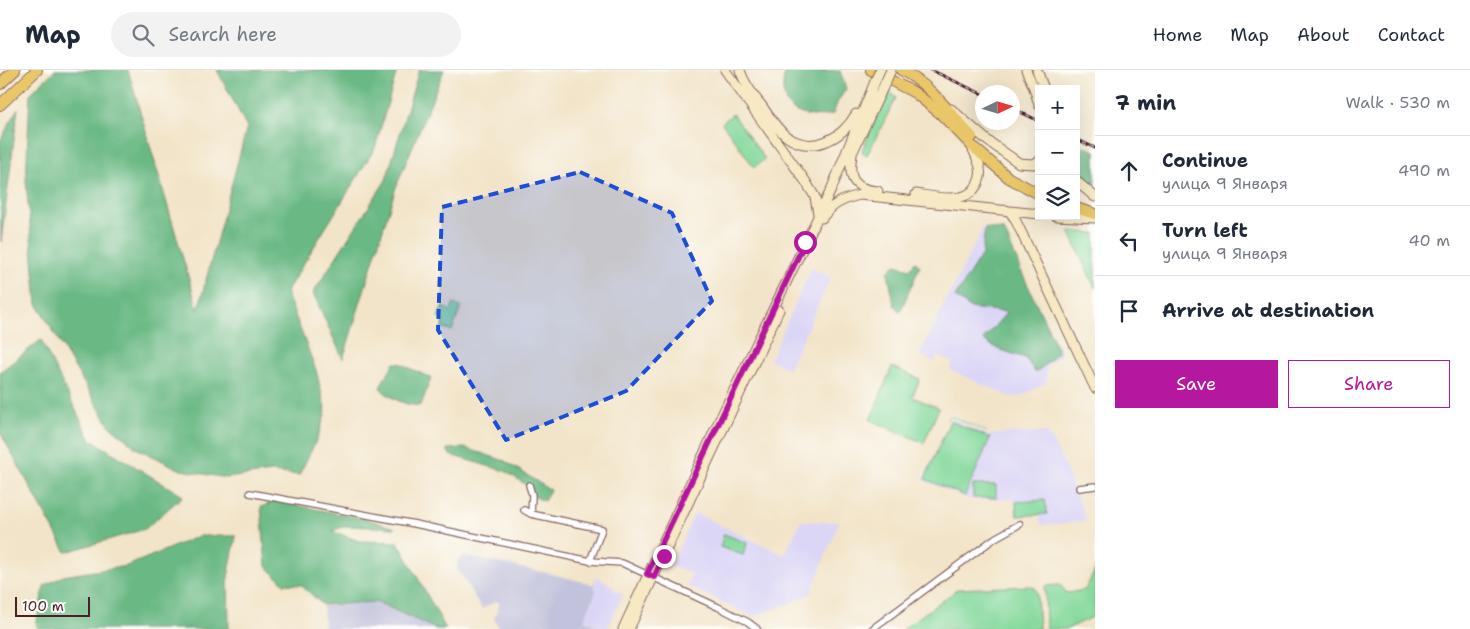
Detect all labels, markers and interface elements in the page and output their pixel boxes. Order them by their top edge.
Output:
search box [111,12,461,57]
text: Map [25,19,81,51]
icon: search [129,21,157,49]
text: Search here [169,22,277,47]
text: Home [1153,23,1202,47]
text: Map [1230,23,1269,47]
text: About [1297,23,1350,47]
text: Contact [1378,23,1445,47]
north arrow [975,85,1020,130]
map controls [1035,85,1080,220]
button: + [1035,85,1080,130]
text: 7 min [1115,89,1176,117]
text: Walk · 530 m [1346,92,1450,113]
button: − [1035,130,1080,175]
text: Continue [1162,148,1248,173]
icon: ahead [1115,157,1143,185]
text: 490 m [1398,160,1450,181]
text: улица 9 Января [1162,173,1288,194]
button: layers [1035,175,1080,220]
text: Turn left [1162,218,1248,243]
icon: left [1115,227,1143,255]
text: 40 m [1408,230,1450,251]
route start [794,231,817,254]
text: улица 9 Января [1162,243,1288,264]
icon: arrive [1115,297,1143,325]
text: Arrive at destination [1162,298,1374,323]
button: Save [1115,360,1278,408]
button: Share [1288,360,1450,408]
route end [653,545,676,568]
scale bar [15,594,90,617]
text: 100 m [22,597,64,615]

